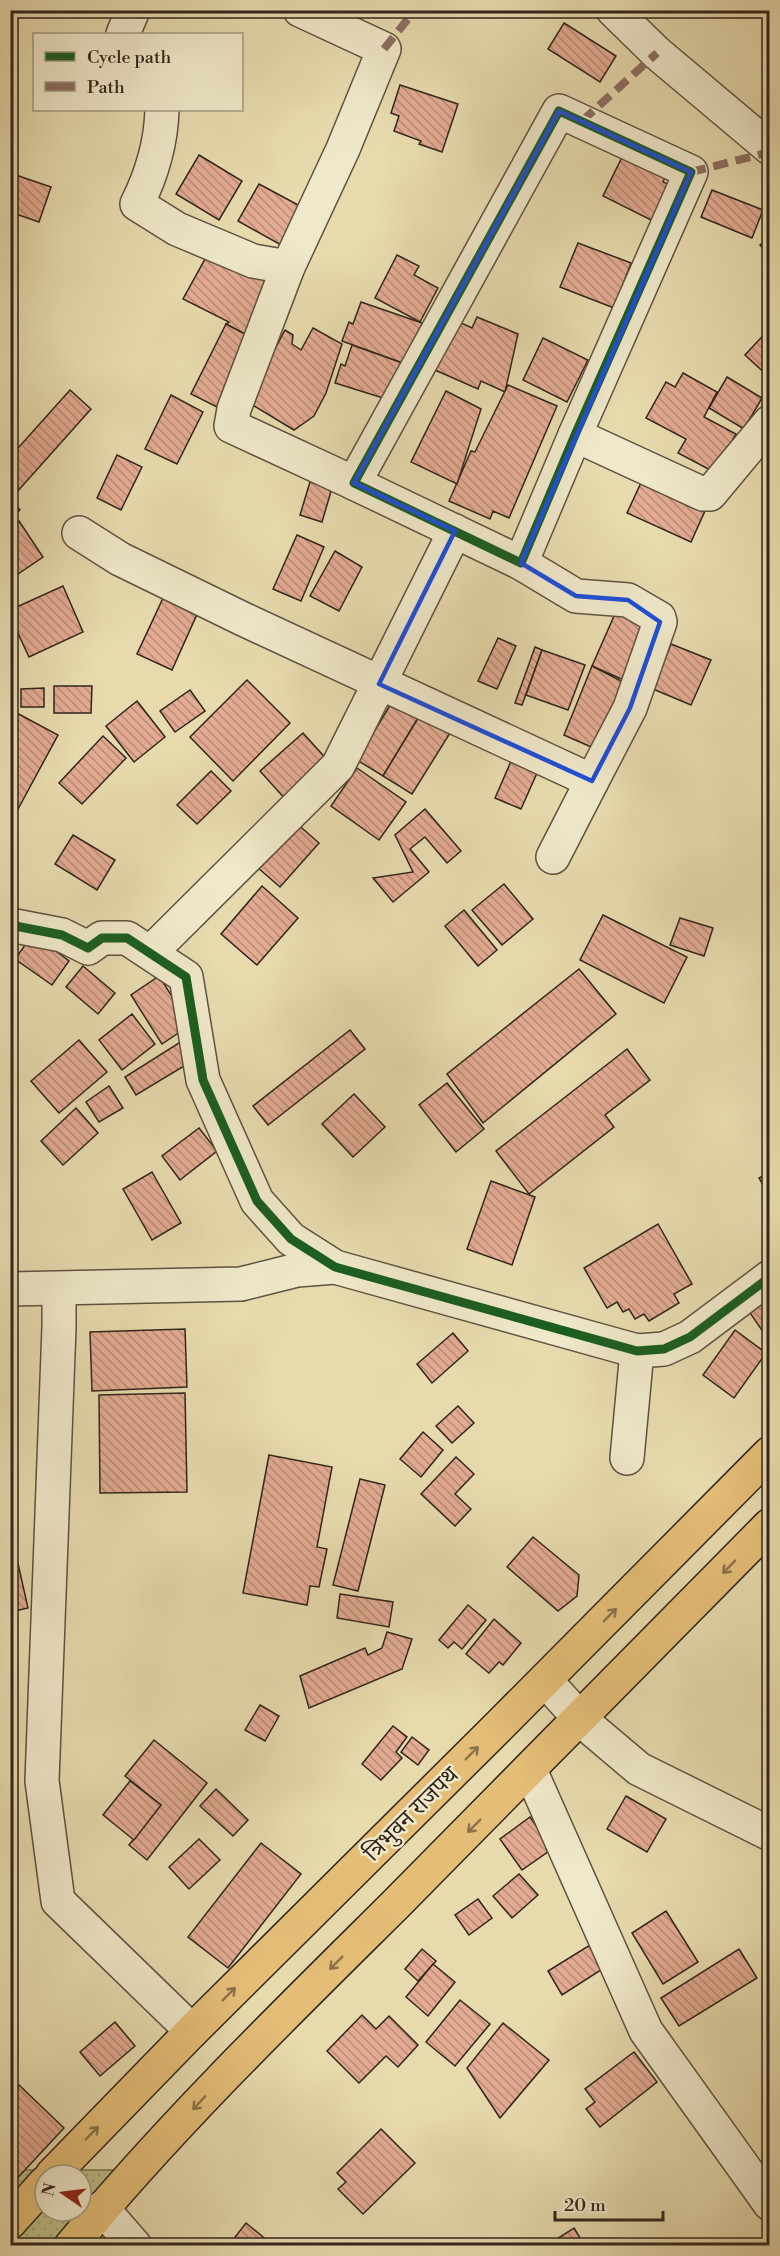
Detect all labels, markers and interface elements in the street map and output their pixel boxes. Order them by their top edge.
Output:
legend [33,33,243,111]
text: Cycle path [87,46,171,69]
text: Path [87,76,125,99]
one-way arrow [721,1560,736,1575]
one-way arrow [602,1608,617,1622]
one-way arrow [465,1746,480,1760]
street label: त्रिभुवन राजपथ [357,1760,466,1869]
one-way arrow [467,1818,481,1833]
one-way arrow [329,1956,343,1971]
one-way arrow [222,1987,237,2001]
one-way arrow [192,2095,207,2110]
one-way arrow [85,2125,100,2140]
north arrow [33,2163,93,2223]
text: N [38,2181,61,2198]
scale bar [555,2184,663,2222]
text: 20 m [564,2194,606,2217]

